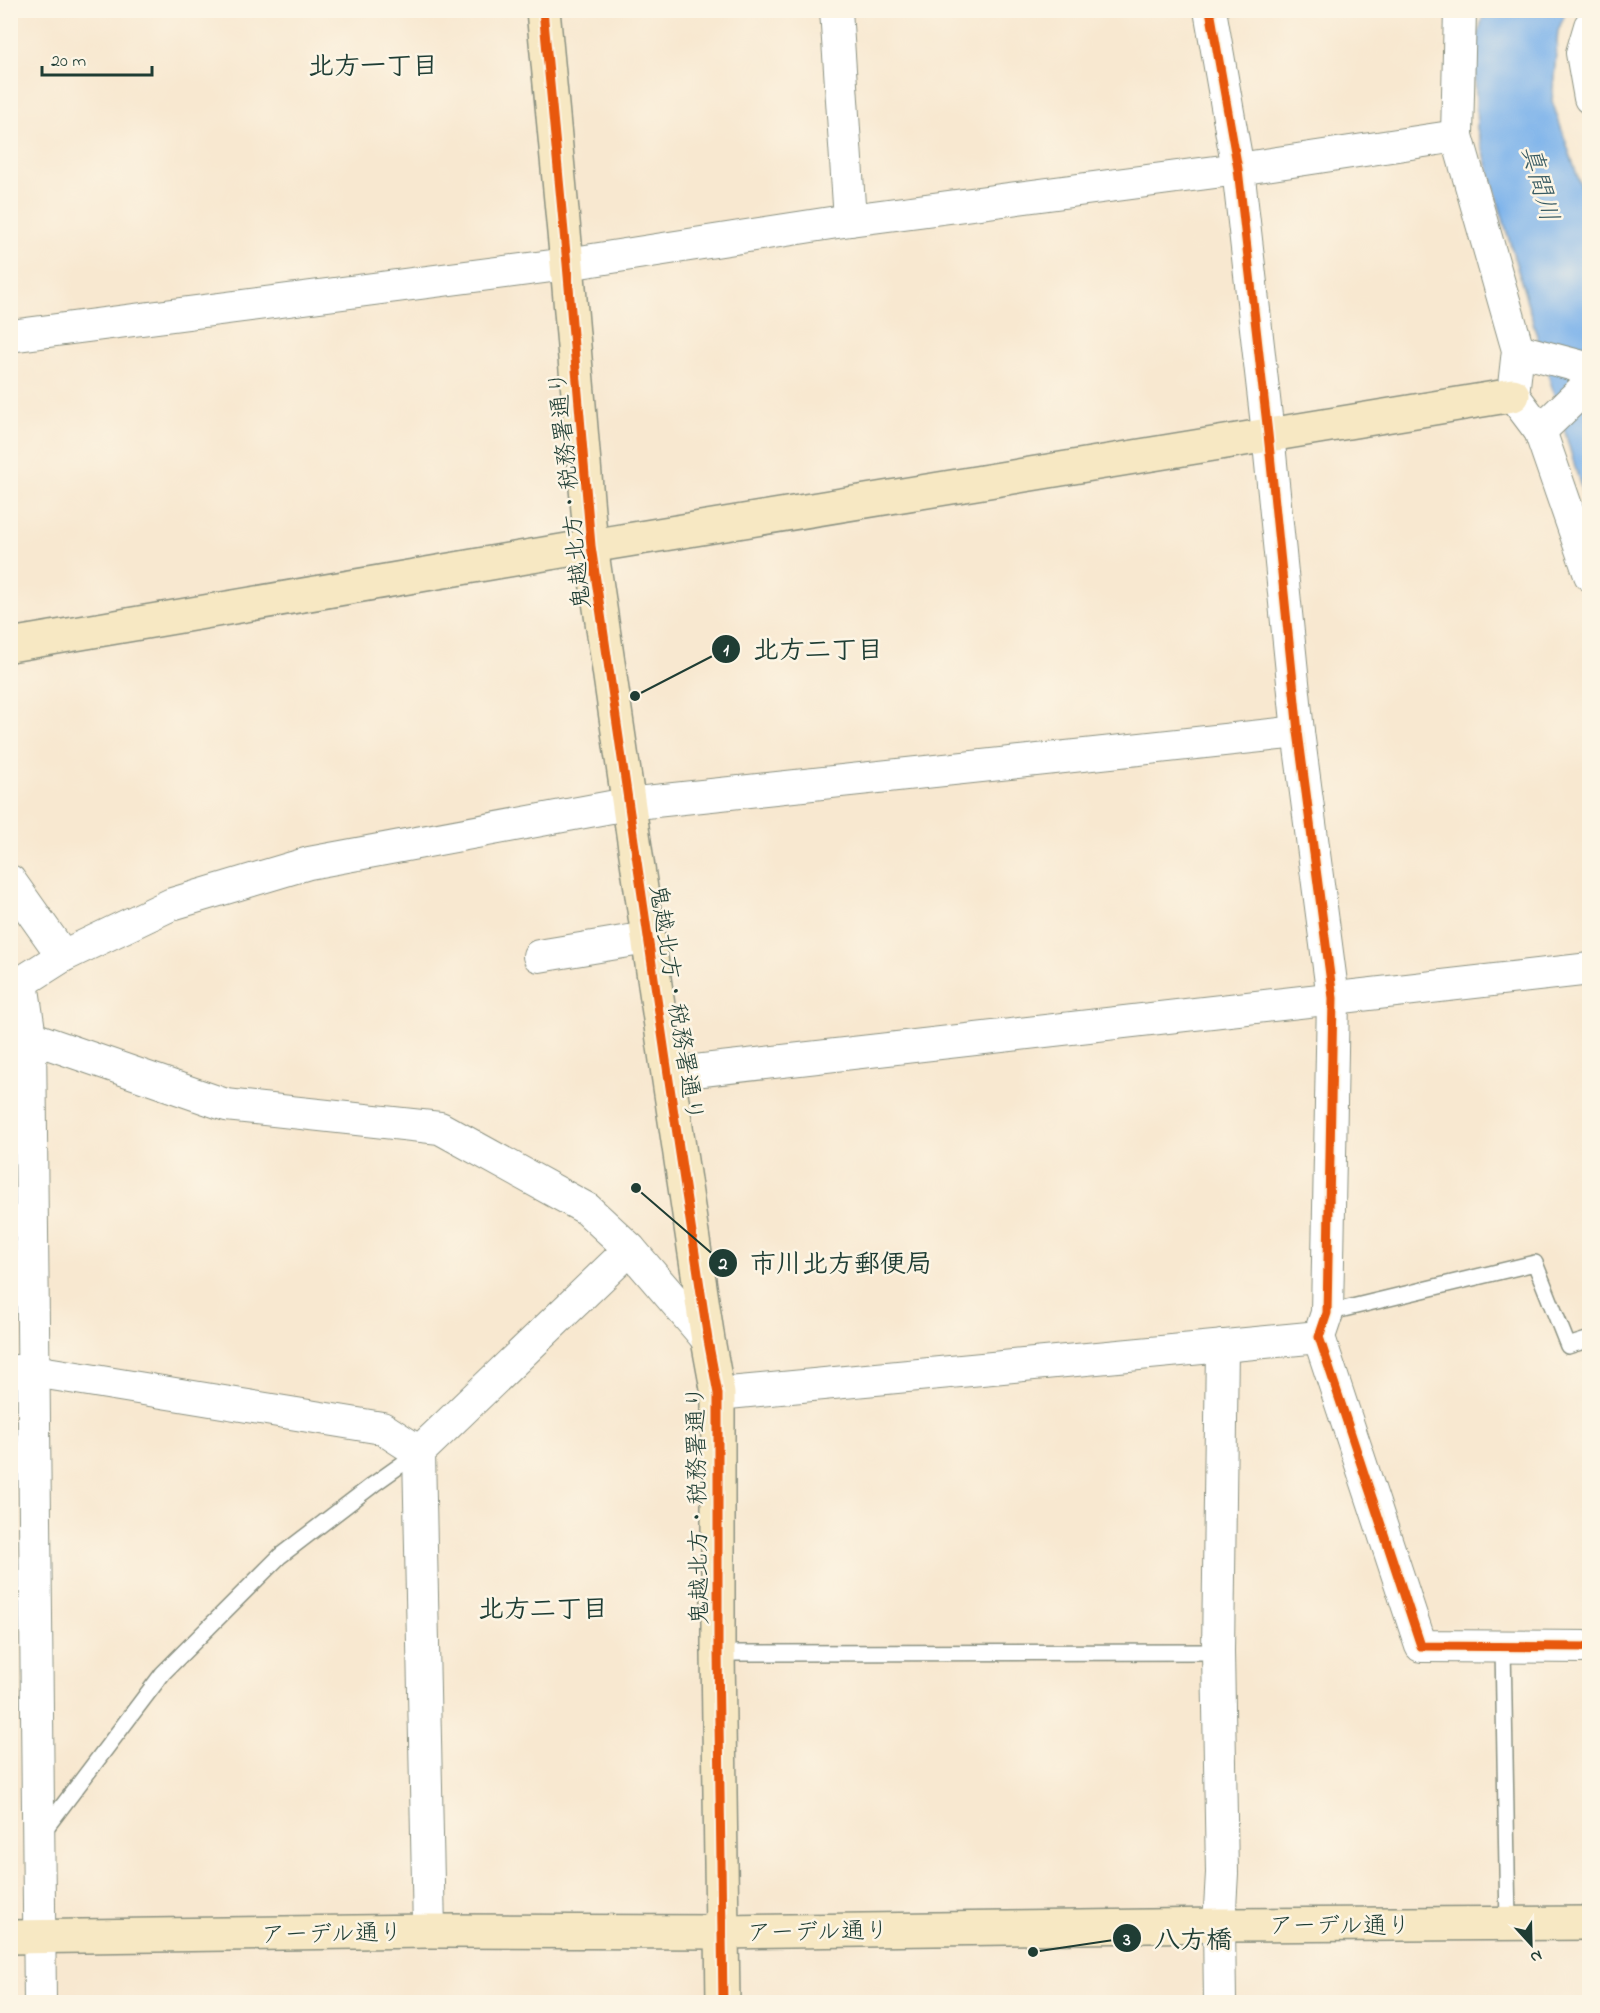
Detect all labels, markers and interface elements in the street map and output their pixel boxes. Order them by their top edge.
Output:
scale bar [42,39,152,77]
text: 20 m [51,49,86,75]
district label: 北方一丁目 [308,49,438,87]
water label: 真間川 [1510,141,1567,226]
street label: 鬼越北方・税務署通り [542,369,601,611]
callout: 北方二丁目 [711,627,895,671]
text: 北方二丁目 [753,633,883,671]
text: 1 [723,638,729,664]
street label: 鬼越北方・税務署通り [638,882,711,1125]
callout: 市川北方郵便局 [708,1241,944,1285]
text: 市川北方郵便局 [750,1247,932,1285]
text: 2 [718,1252,728,1278]
street label: 鬼越北方・税務署通り [680,1385,719,1625]
district label: 北方二丁目 [478,1592,608,1630]
street label: アーデル通り [1269,1910,1411,1945]
north arrow [1501,1914,1561,1974]
street label: アーデル通り [747,1915,889,1952]
callout: 八方橋 [1112,1916,1244,1960]
street label: アーデル通り [261,1917,403,1954]
text: 八方橋 [1154,1923,1232,1961]
text: 3 [1122,1928,1131,1954]
text: N [1526,1943,1545,1969]

